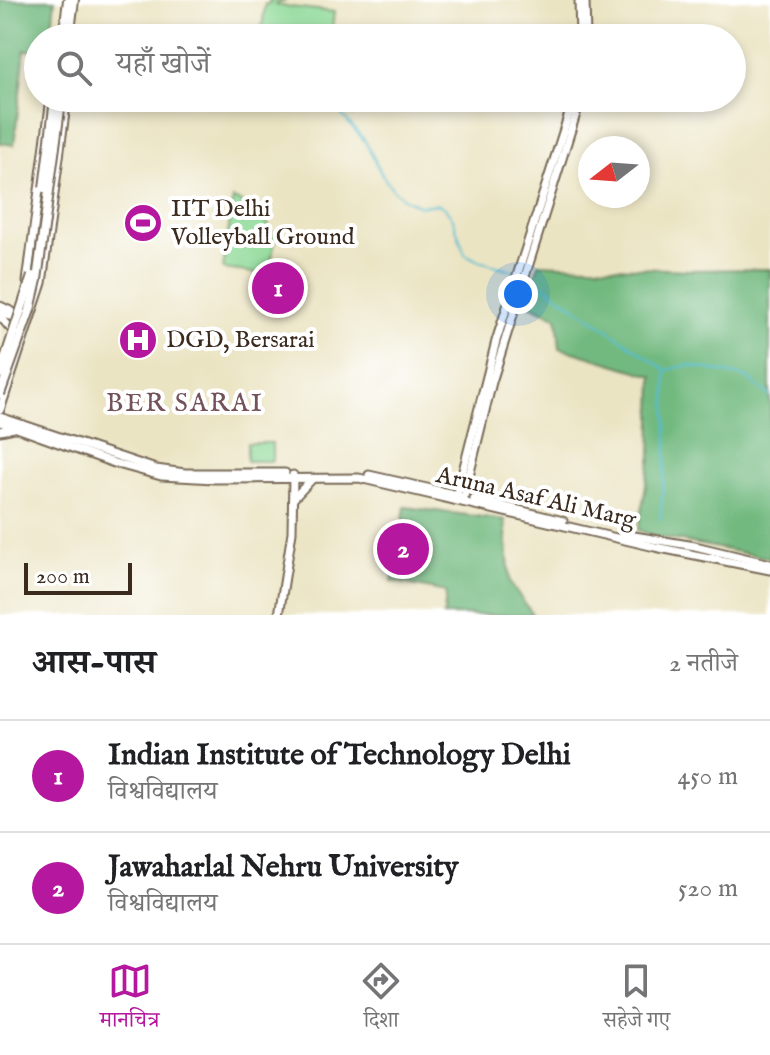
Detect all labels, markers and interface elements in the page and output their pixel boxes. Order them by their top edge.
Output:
search box [24,24,746,112]
icon: search [52,46,96,90]
text: यहाँ खोजें [116,46,210,84]
north arrow [578,136,650,208]
place label: IIT Delhi Volleyball Ground [170,194,355,253]
sports icon: IIT Delhi Volleyball Ground [122,202,164,244]
pin: 1 [252,258,304,318]
your location [498,274,538,314]
hospital icon: DGD, Bersarai [117,319,159,361]
place label: DGD, Bersarai [166,325,315,356]
district label: BER SARAI [106,387,264,420]
street label: Aruna Asaf Ali Marg [432,460,640,536]
pin: 2 [377,519,429,579]
scale bar [24,559,132,595]
text: 200 m [36,563,90,591]
text: आस-पास [32,642,156,685]
text: 2 नतीजे [669,647,738,680]
text: Indian Institute of Technology Delhi [108,737,571,775]
text: 1 [53,760,63,793]
text: 450 m [678,760,738,793]
text: विश्वविद्यालय [108,775,217,808]
text: Jawaharlal Nehru University [108,849,459,887]
text: 2 [52,872,64,905]
text: 520 m [678,872,738,905]
text: विश्वविद्यालय [108,887,217,920]
tab: मानचित्र [100,959,159,1041]
tab: दिशा [359,959,403,1041]
tab: सहेजे गए [603,959,670,1041]

